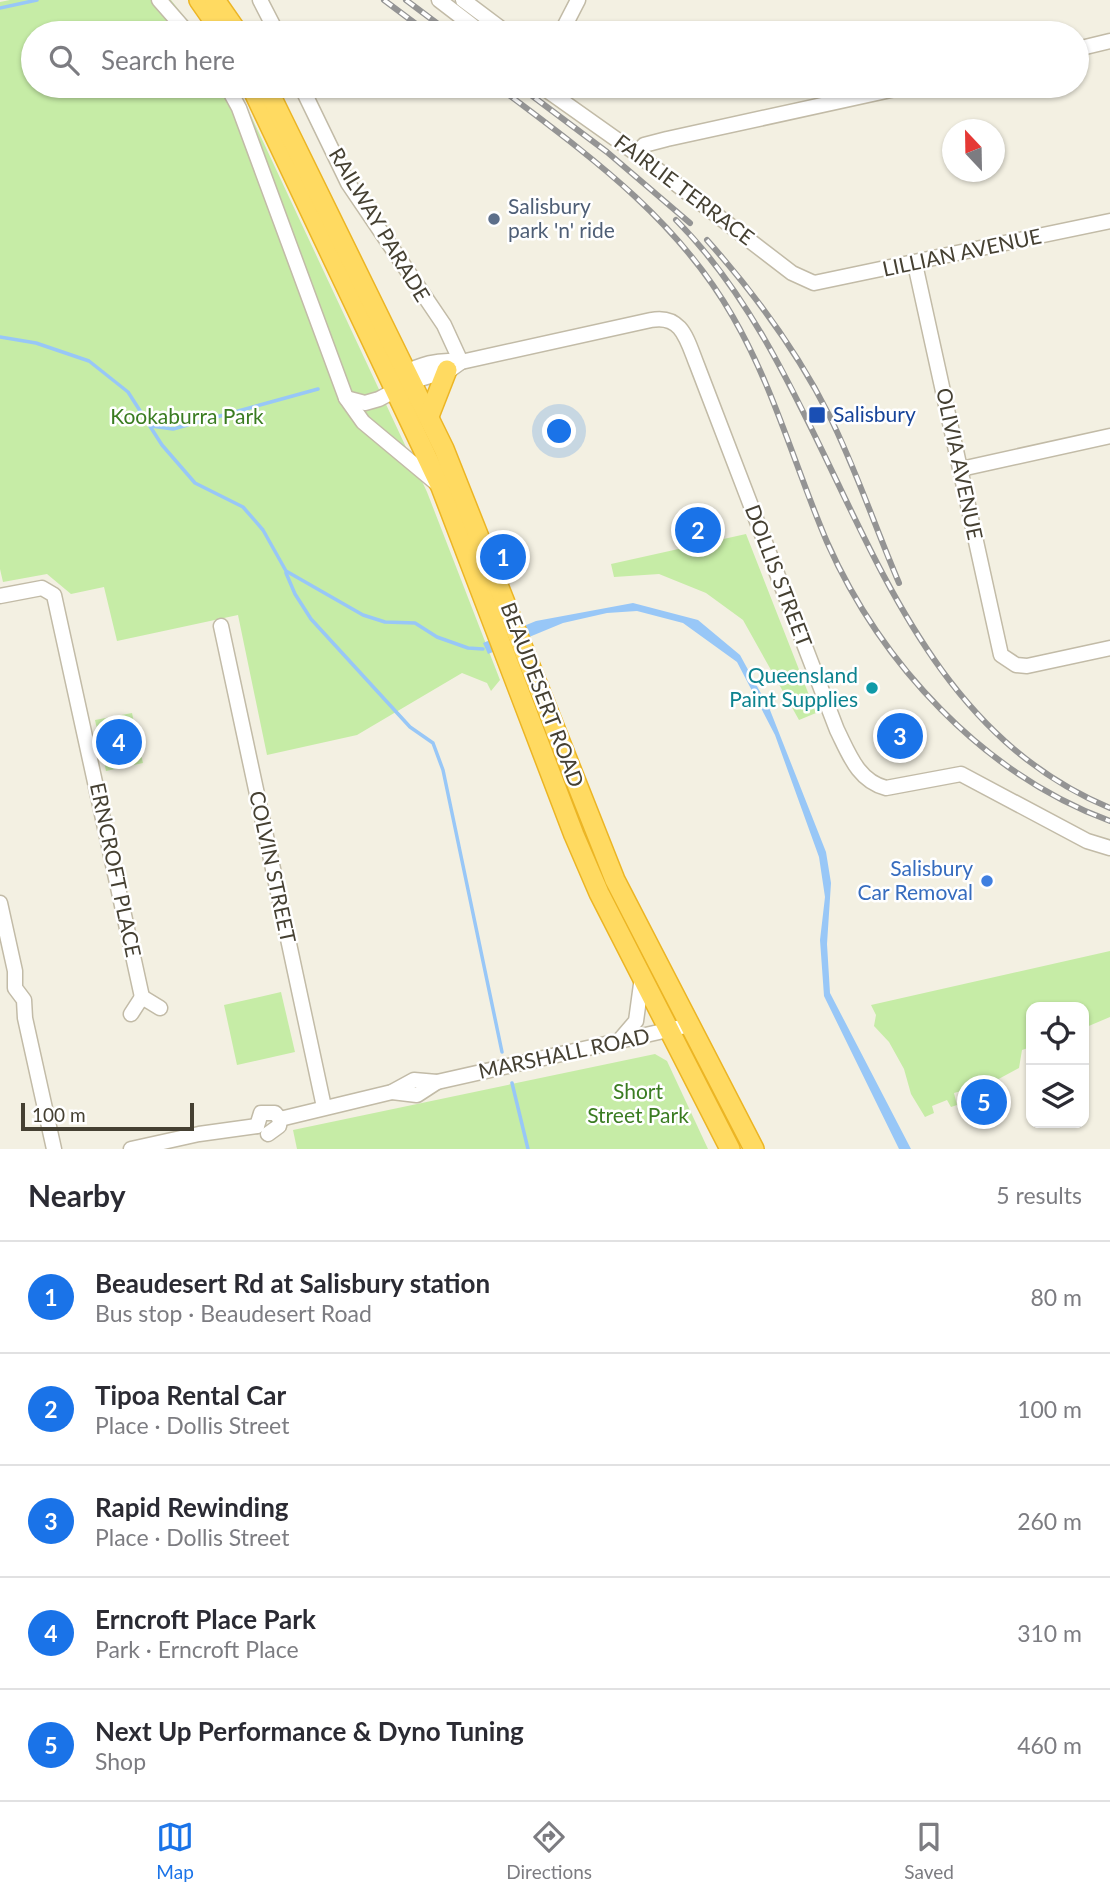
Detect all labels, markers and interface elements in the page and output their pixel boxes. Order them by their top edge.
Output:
search box [21,21,1089,98]
icon: search [45,41,83,79]
text: Search here [101,44,235,76]
north arrow [942,119,1005,182]
street label: FAIRLIE TERRACE [610,128,760,249]
street label: RAILWAY PARADE [324,143,436,306]
place label: Salisbury park 'n' ride [508,193,615,242]
marker: Salisbury park 'n' ride [486,211,502,227]
street label: LILLIAN AVENUE [880,222,1044,281]
street label: OLIVIA AVENUE [932,385,989,542]
place label: Salisbury [833,401,916,426]
park label: Kookaburra Park [110,403,264,428]
marker: Salisbury [807,405,827,425]
your location [542,414,576,448]
street label: DOLLIS STREET [741,501,818,651]
pin: 2 [675,504,721,556]
pin: 1 [480,531,526,583]
street label: BEAUDESERT ROAD [497,598,590,790]
place label: Queensland Paint Supplies [729,662,858,711]
marker: Queensland Paint Supplies [864,680,880,696]
pin: 3 [877,710,923,762]
pin: 4 [96,716,142,768]
street label: ERNCROFT PLACE [86,780,147,959]
street label: COLVIN STREET [245,788,302,945]
place label: Salisbury Car Removal [858,855,973,904]
marker: Salisbury Car Removal [979,873,995,889]
map controls [1026,1002,1089,1128]
button: locate [1026,1002,1089,1065]
street label: MARSHALL ROAD [476,1022,652,1083]
button: layers [1026,1065,1089,1128]
pin: 5 [961,1076,1007,1128]
park label: Short Street Park [587,1078,689,1127]
scale bar [21,1100,194,1132]
text: 100 m [32,1103,86,1126]
text: Nearby [28,1177,126,1213]
text: 5 results [996,1181,1082,1209]
text: Beaudesert Rd at Salisbury station [95,1267,490,1299]
text: 1 [44,1283,58,1311]
text: 80 m [1031,1283,1082,1311]
text: Bus stop · Beaudesert Road [95,1299,372,1327]
text: Tipoa Rental Car [95,1379,286,1411]
text: 2 [44,1395,58,1423]
text: 100 m [1017,1395,1082,1423]
text: Place · Dollis Street [95,1411,289,1439]
text: Rapid Rewinding [95,1491,289,1523]
text: 3 [44,1507,58,1535]
text: 260 m [1017,1507,1082,1535]
text: Place · Dollis Street [95,1523,289,1551]
text: Erncroft Place Park [95,1603,316,1635]
text: 4 [44,1619,58,1647]
text: 310 m [1017,1619,1082,1647]
text: Park · Erncroft Place [95,1635,299,1663]
text: Next Up Performance & Dyno Tuning [95,1715,524,1747]
text: 5 [44,1731,58,1759]
text: 460 m [1017,1731,1082,1759]
text: Shop [95,1747,146,1775]
tab: Map [156,1818,194,1883]
tab: Directions [506,1818,592,1883]
tab: Saved [904,1818,954,1883]

